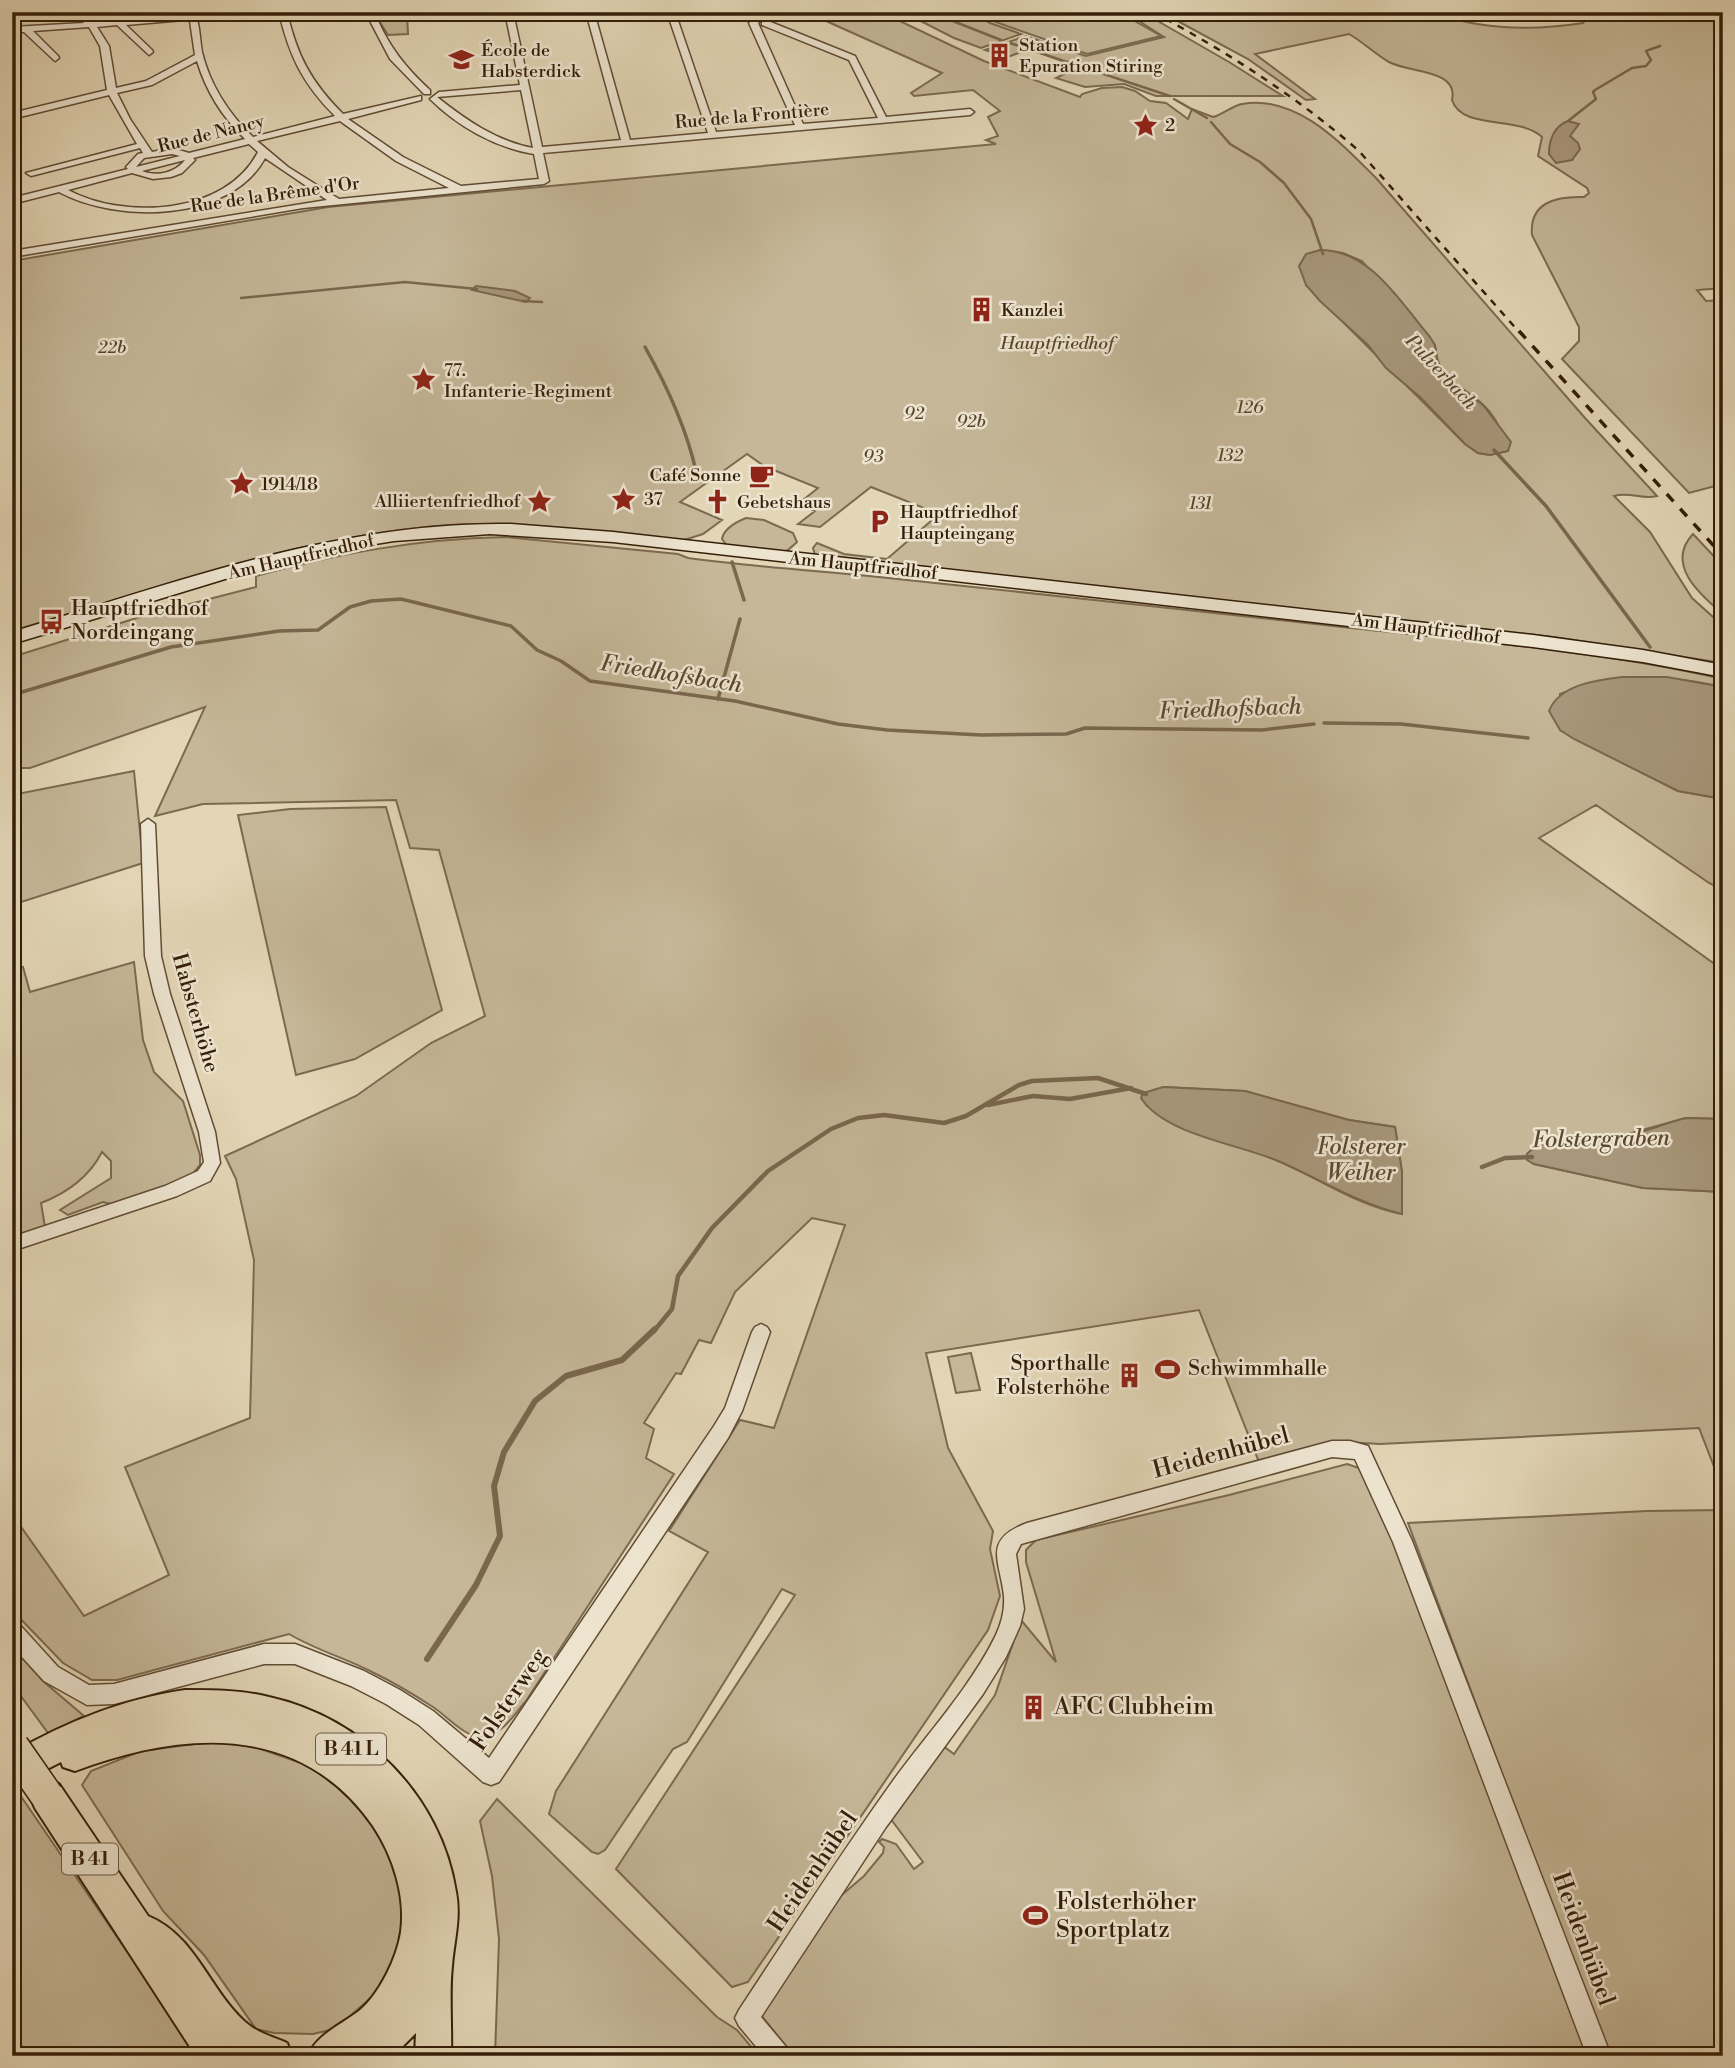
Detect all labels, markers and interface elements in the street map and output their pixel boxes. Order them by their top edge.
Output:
place label: Station Epuration Stiring [1019,34,1163,78]
place label: École de Habsterdick [481,39,582,83]
building icon: Station Epuration Stiring [985,41,1013,69]
school or university icon: École de Habsterdick [447,46,475,74]
street label: Rue de la Frontière [674,98,830,134]
street label: Rue de Nancy [155,110,267,158]
place icon: 2 [1131,111,1159,139]
place label: 2 [1165,114,1175,137]
street label: Rue de la Brême d'Or [189,172,361,218]
building icon: Kanzlei [967,296,995,324]
place label: Kanzlei [1001,299,1064,322]
water label: Pulverbach [1399,329,1482,415]
park label: Hauptfriedhof [999,332,1118,355]
park label: 22b [98,336,126,359]
place label: 77. Infanterie-Regiment [444,359,613,403]
place icon: 77. Infanterie-Regiment [410,366,438,394]
park label: 126 [1236,396,1264,419]
park label: 92 [904,402,925,425]
park label: 92b [956,410,986,433]
park label: 132 [1217,444,1243,467]
park label: 93 [863,445,883,468]
cafe icon: Café Sonne [747,461,775,489]
place label: Café Sonne [650,464,741,487]
place icon: 1914/18 [227,470,255,498]
place label: 1914/18 [261,473,318,496]
place icon: 37 [610,485,638,513]
place icon: Alliiertenfriedhof [526,487,554,515]
place label: 37 [644,488,663,511]
church icon: Gebetshaus [703,488,731,516]
place label: Alliiertenfriedhof [374,490,521,513]
place label: Gebetshaus [737,491,831,514]
park label: 131 [1189,492,1212,515]
place label: Hauptfriedhof Haupteingang [900,501,1019,545]
parking icon: Hauptfriedhof Haupteingang [866,508,894,536]
street label: Am Hauptfriedhof [225,529,378,585]
street label: Am Hauptfriedhof [787,547,940,585]
place label: Hauptfriedhof Nordeingang [71,596,210,646]
bus stop icon: Hauptfriedhof Nordeingang [37,607,65,635]
street label: Am Hauptfriedhof [1349,608,1503,650]
water label: Friedhofsbach [598,649,744,699]
water label: Friedhofsbach [1158,692,1302,725]
street label: Habsterhöhe [166,950,224,1076]
water label: Folstergraben [1532,1124,1671,1154]
water label: Folsterer Weiher [1316,1133,1407,1187]
place label: Sporthalle Folsterhöhe [996,1351,1110,1401]
sports icon: Schwimmhalle [1154,1355,1182,1383]
place label: Schwimmhalle [1188,1356,1327,1382]
building icon: Sporthalle Folsterhöhe [1116,1362,1144,1390]
street label: Heidenhübel [1149,1420,1293,1486]
street label: Folsterweg [464,1642,555,1757]
place label: AFC Clubheim [1053,1692,1214,1722]
building icon: AFC Clubheim [1020,1693,1048,1721]
road number: B 41 L [316,1734,386,1764]
street label: Heidenhübel [761,1805,865,1939]
road number: B 41 [62,1843,118,1874]
street label: Heidenhübel [1545,1868,1621,2010]
place label: Folsterhöher Sportplatz [1056,1887,1196,1945]
sports icon: Folsterhöher Sportplatz [1022,1902,1050,1930]

